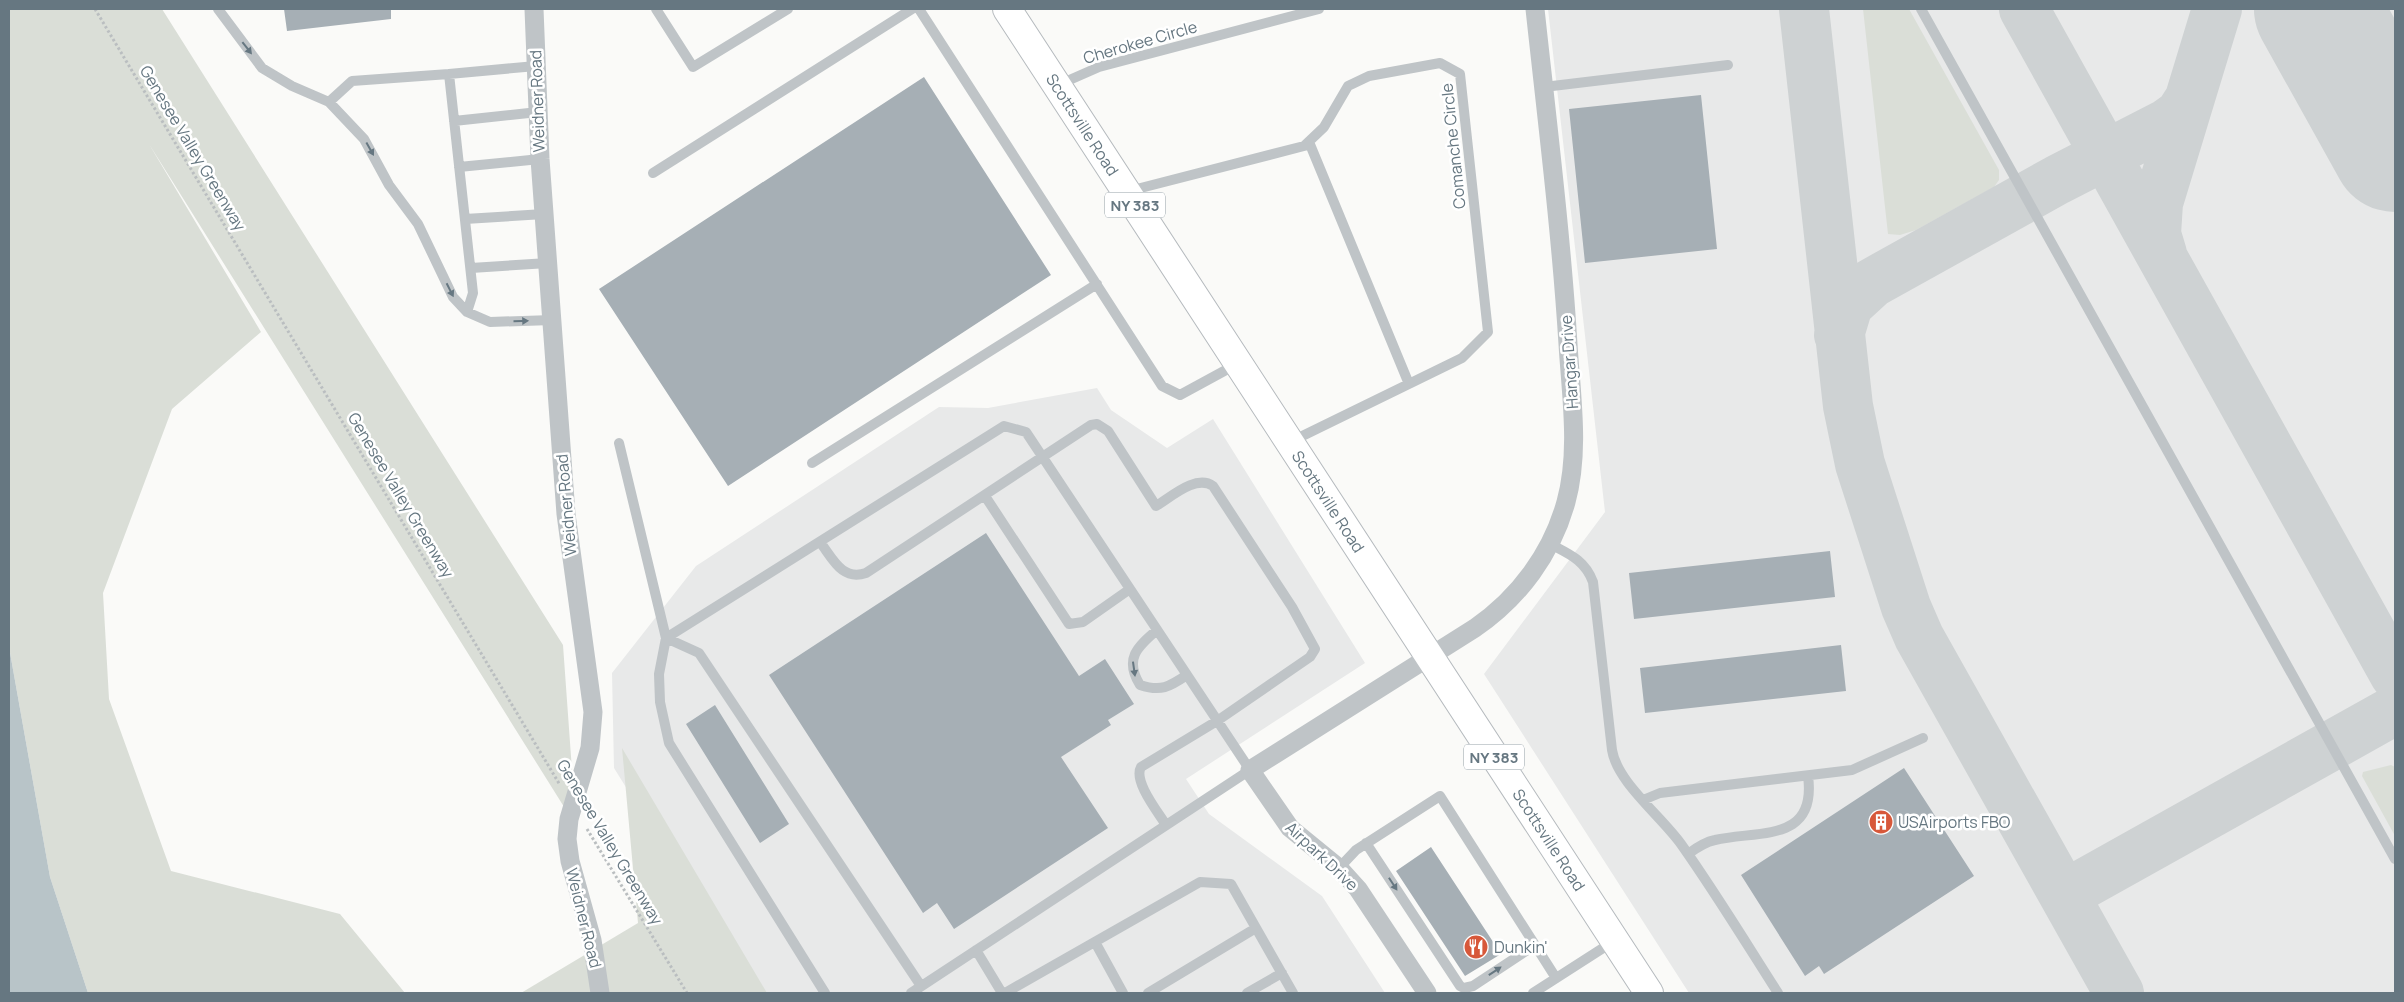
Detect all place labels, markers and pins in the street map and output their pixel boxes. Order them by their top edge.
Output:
building icon: USAirports FBO [1868,809,1894,835]
place label: USAirports FBO [1898,811,2011,833]
restaurant icon: Dunkin' [1463,934,1489,960]
place label: Dunkin' [1494,936,1548,958]

